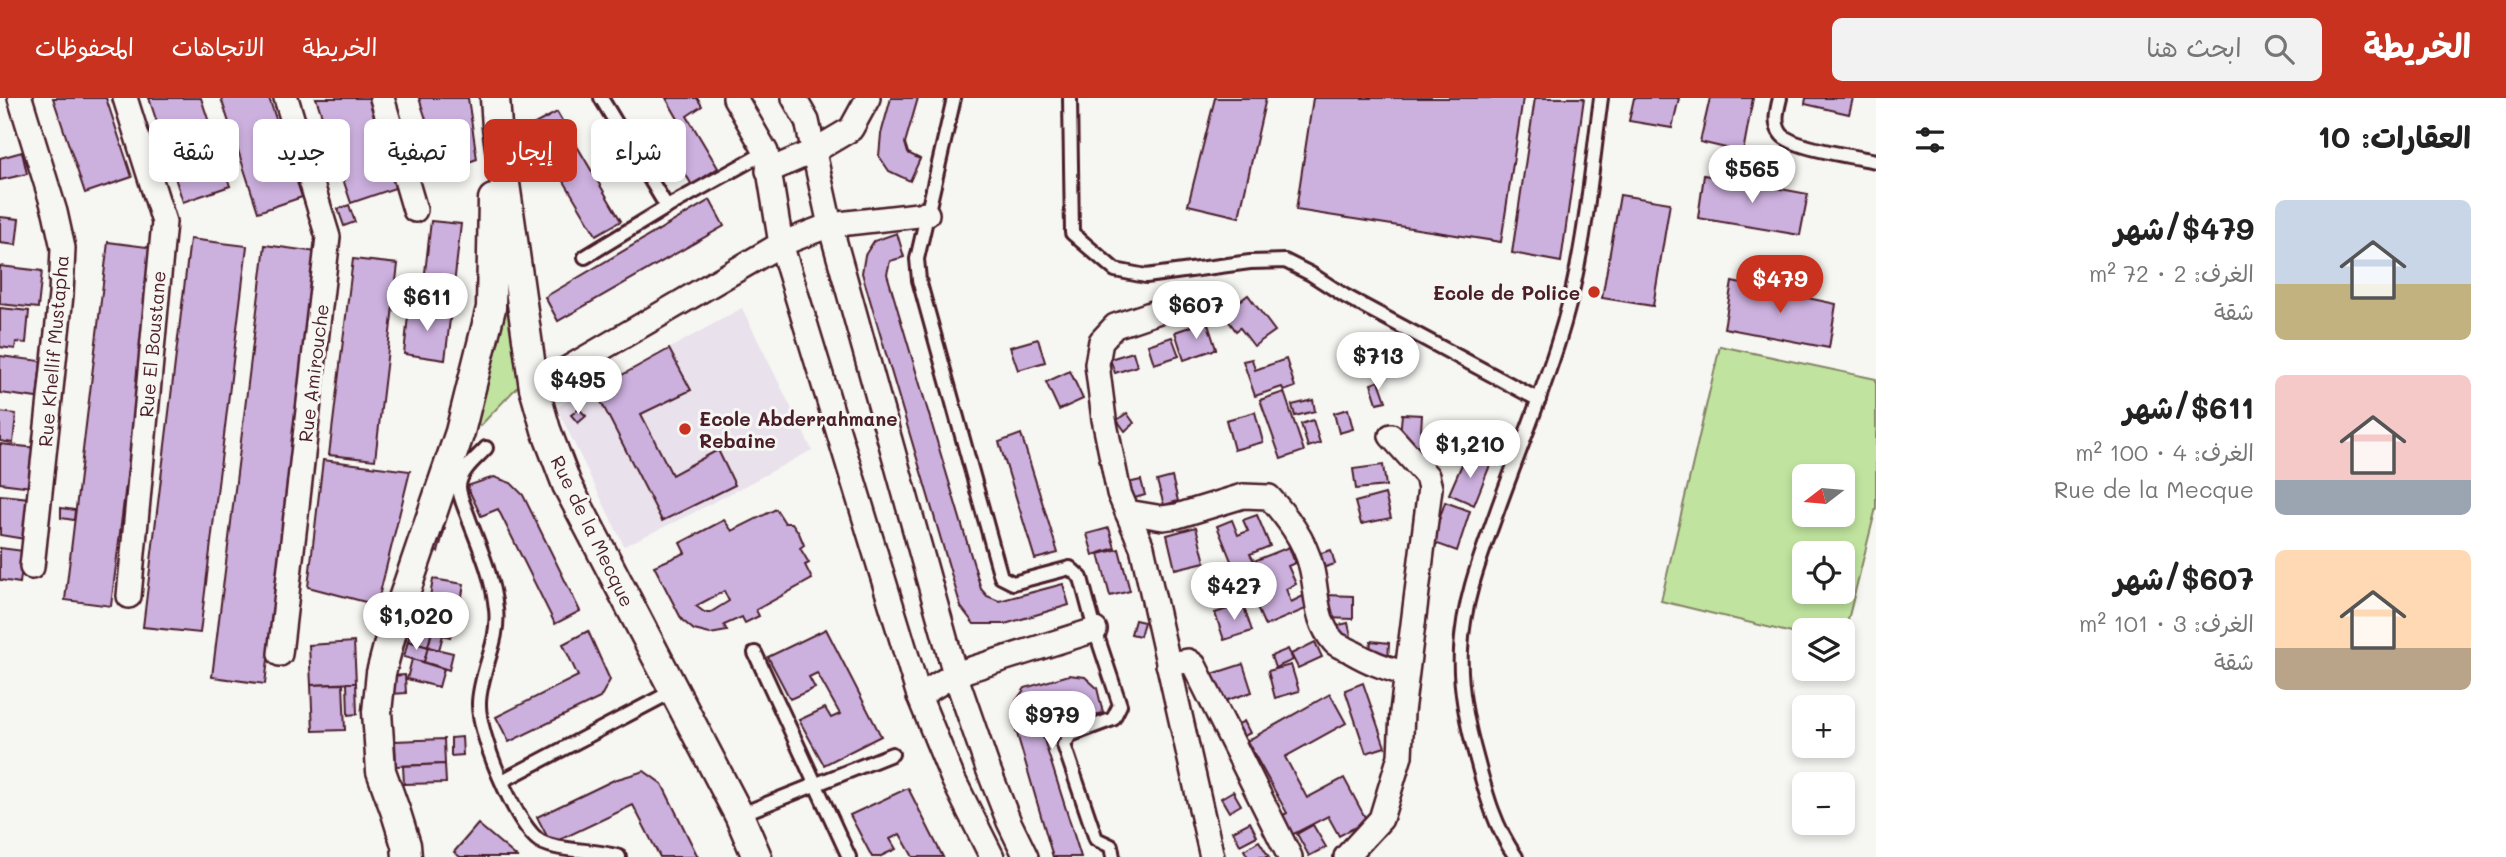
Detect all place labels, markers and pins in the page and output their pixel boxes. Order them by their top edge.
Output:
pin: $565 [1711,146,1793,205]
pin: $479 [1739,256,1821,315]
pin: $611 [386,274,468,333]
place label: Ecole de Police [1433,280,1580,305]
pin: $607 [1155,282,1237,341]
marker: Ecole de Police [1586,284,1602,300]
pin: $713 [1337,332,1419,392]
pin: $495 [537,356,619,416]
place label: Ecole Abderrahmane Rebaine [699,406,898,453]
pin: $1,210 [1413,420,1527,480]
marker: Ecole Abderrahmane Rebaine [677,421,693,437]
pin: $427 [1193,562,1275,622]
pin: $1,020 [359,592,473,652]
pin: $979 [1011,692,1093,751]

